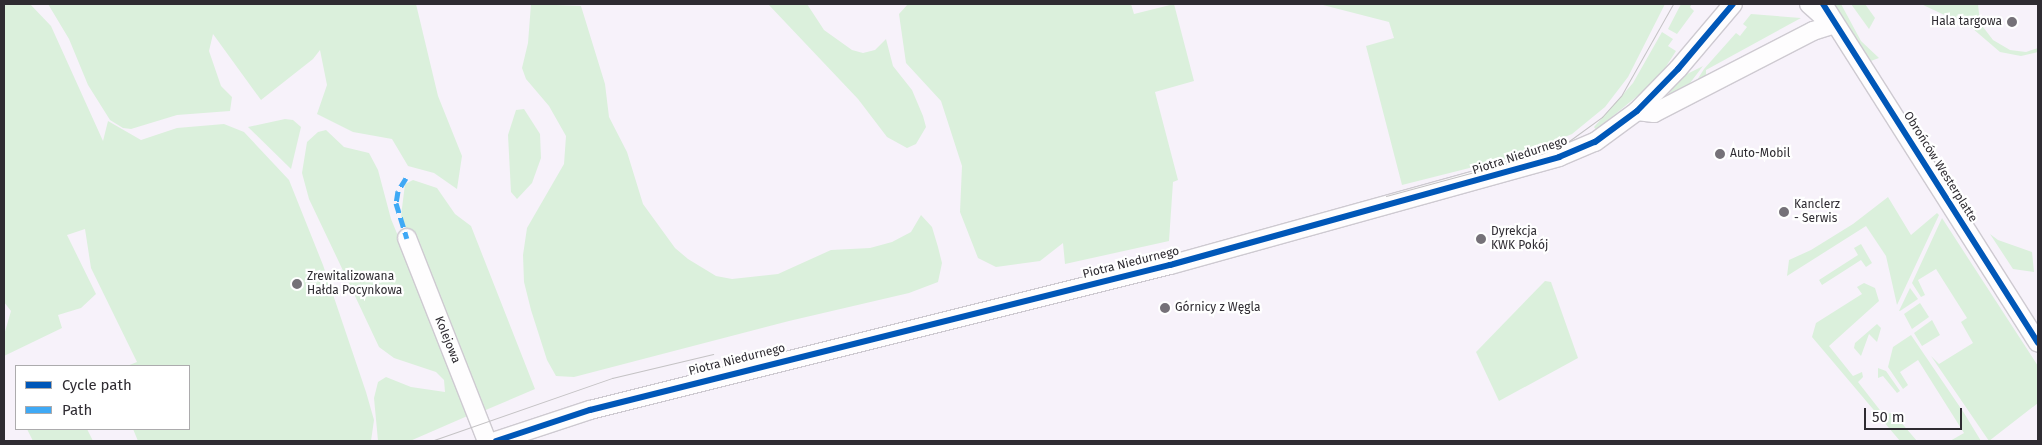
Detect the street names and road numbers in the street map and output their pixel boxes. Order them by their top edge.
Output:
street label: Obrońców Westerplatte [1900,109,1980,225]
street label: Piotra Niedurnego [1471,134,1569,178]
street label: Piotra Niedurnego [1081,244,1181,282]
street label: Kolejowa [431,314,463,366]
street label: Piotra Niedurnego [687,341,787,379]

